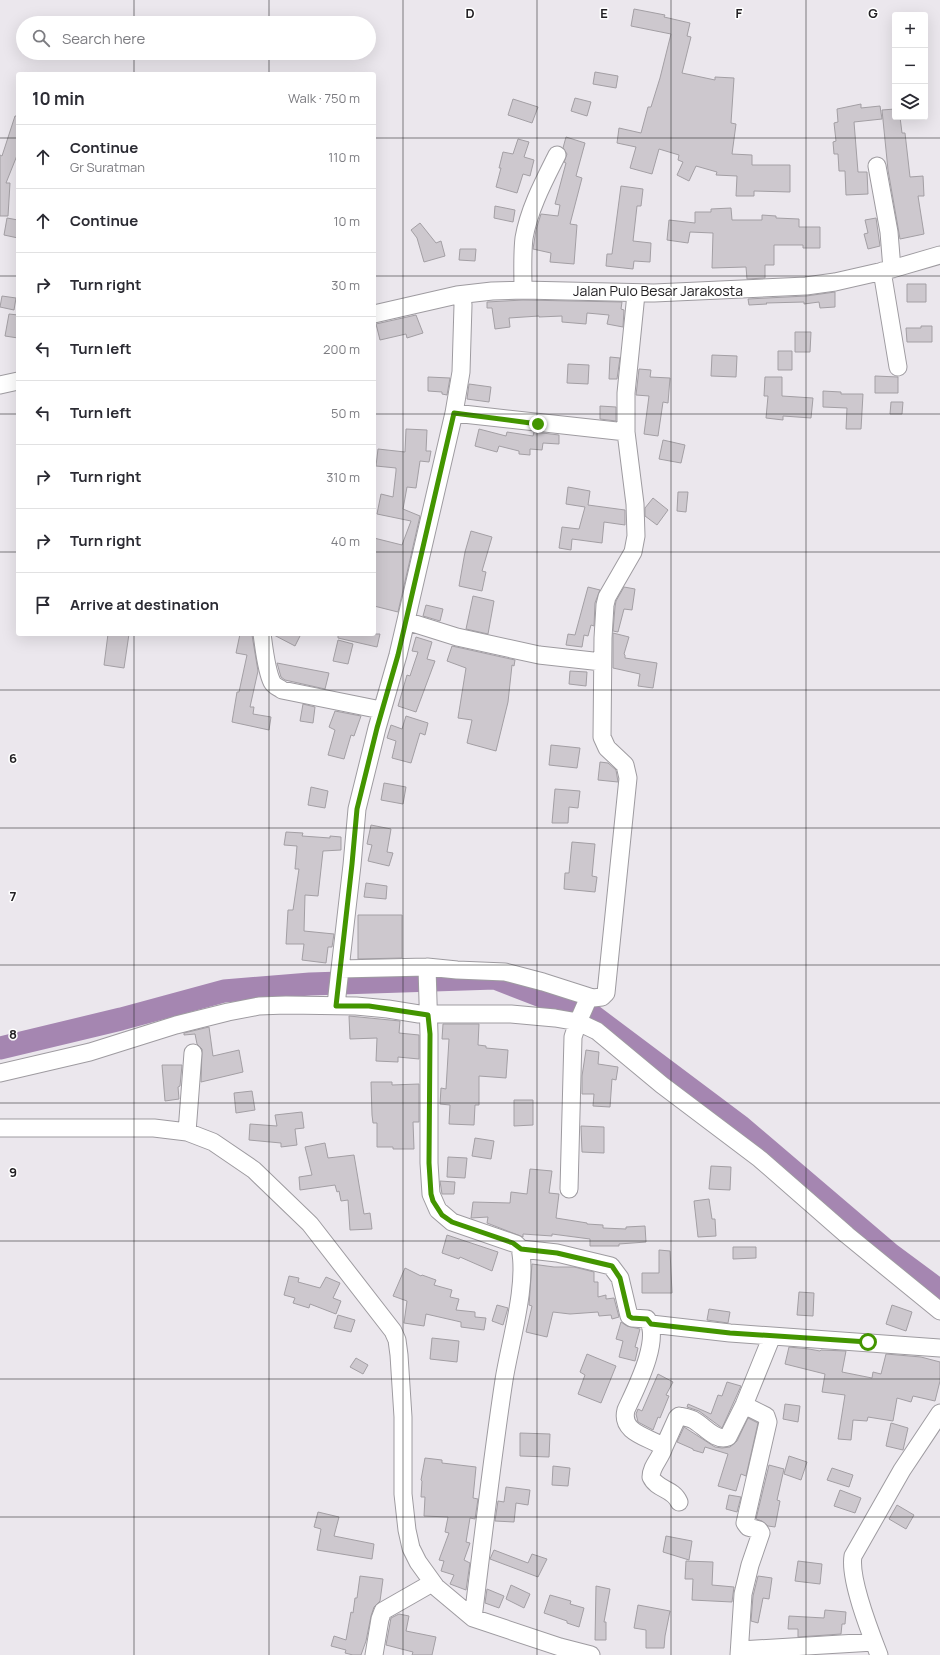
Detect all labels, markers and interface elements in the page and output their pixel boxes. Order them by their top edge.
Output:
text: D [465,4,475,22]
text: E [600,4,608,22]
text: F [736,4,743,22]
text: G [868,4,878,22]
map controls [892,12,928,120]
button: + [892,12,928,48]
search box [16,16,376,60]
icon: search [30,27,52,49]
text: Search here [62,28,145,49]
button: − [892,48,928,84]
button: layers [892,84,928,120]
text: 10 min [32,87,85,110]
text: Walk · 750 m [288,89,360,107]
text: Continue [70,137,138,158]
icon: ahead [32,146,54,168]
text: 110 m [328,148,360,166]
text: Gr Suratman [70,158,145,176]
icon: ahead [32,210,54,232]
text: Continue [70,210,138,231]
text: 10 m [333,212,360,230]
icon: right [32,274,54,296]
text: Turn right [70,274,141,295]
text: 30 m [331,276,360,294]
street label: Jalan Pulo Besar Jarakosta [573,281,743,300]
icon: left [32,338,54,360]
text: Turn left [70,338,132,359]
text: 200 m [323,340,360,358]
icon: left [32,402,54,424]
text: Turn left [70,402,132,423]
text: 50 m [331,404,360,422]
route end [529,415,547,433]
icon: right [32,466,54,488]
text: Turn right [70,466,141,487]
text: 310 m [326,468,360,486]
icon: right [32,530,54,552]
text: Turn right [70,530,141,551]
text: 40 m [331,532,360,550]
icon: arrive [32,594,54,616]
text: Arrive at destination [70,594,219,615]
text: 6 [9,749,17,767]
text: 7 [10,887,17,905]
text: 8 [9,1025,17,1043]
text: 9 [9,1163,17,1181]
route start [859,1333,877,1351]

